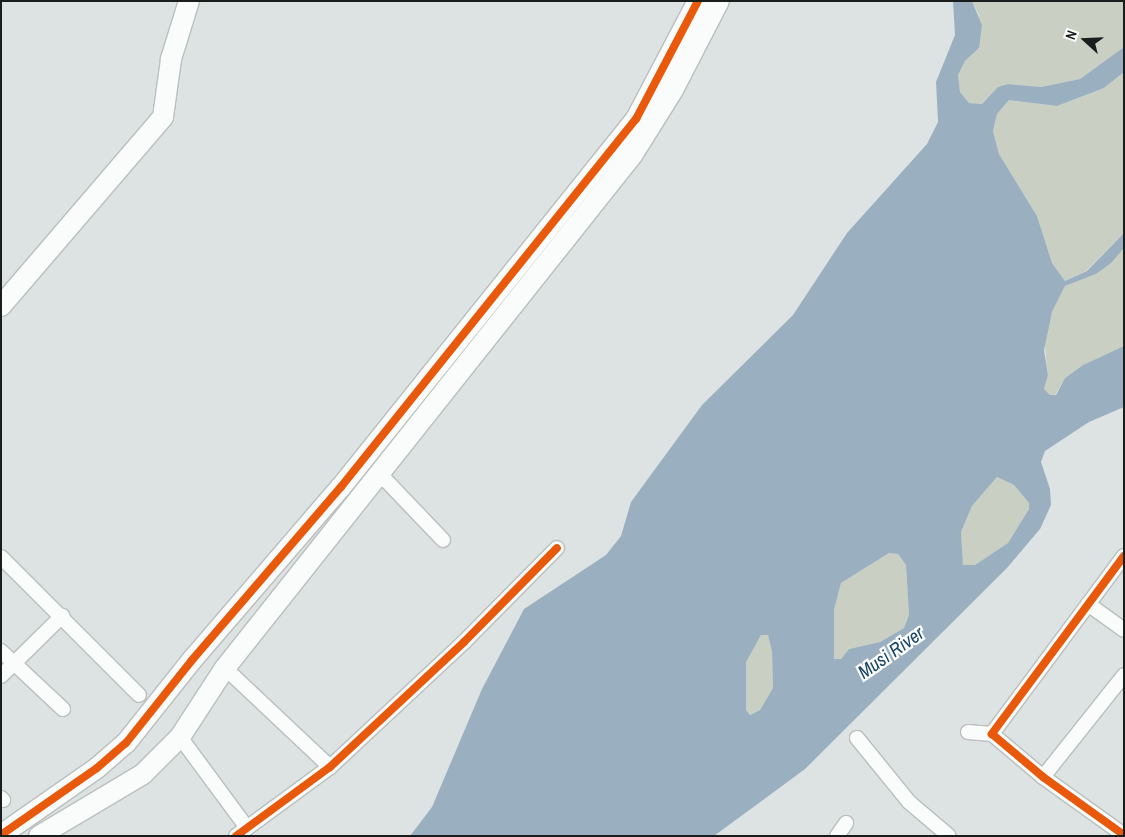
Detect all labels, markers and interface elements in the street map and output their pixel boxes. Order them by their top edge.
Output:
north arrow [1060,15,1110,65]
text: N [1061,28,1081,42]
water label: Musi River [854,622,928,684]

